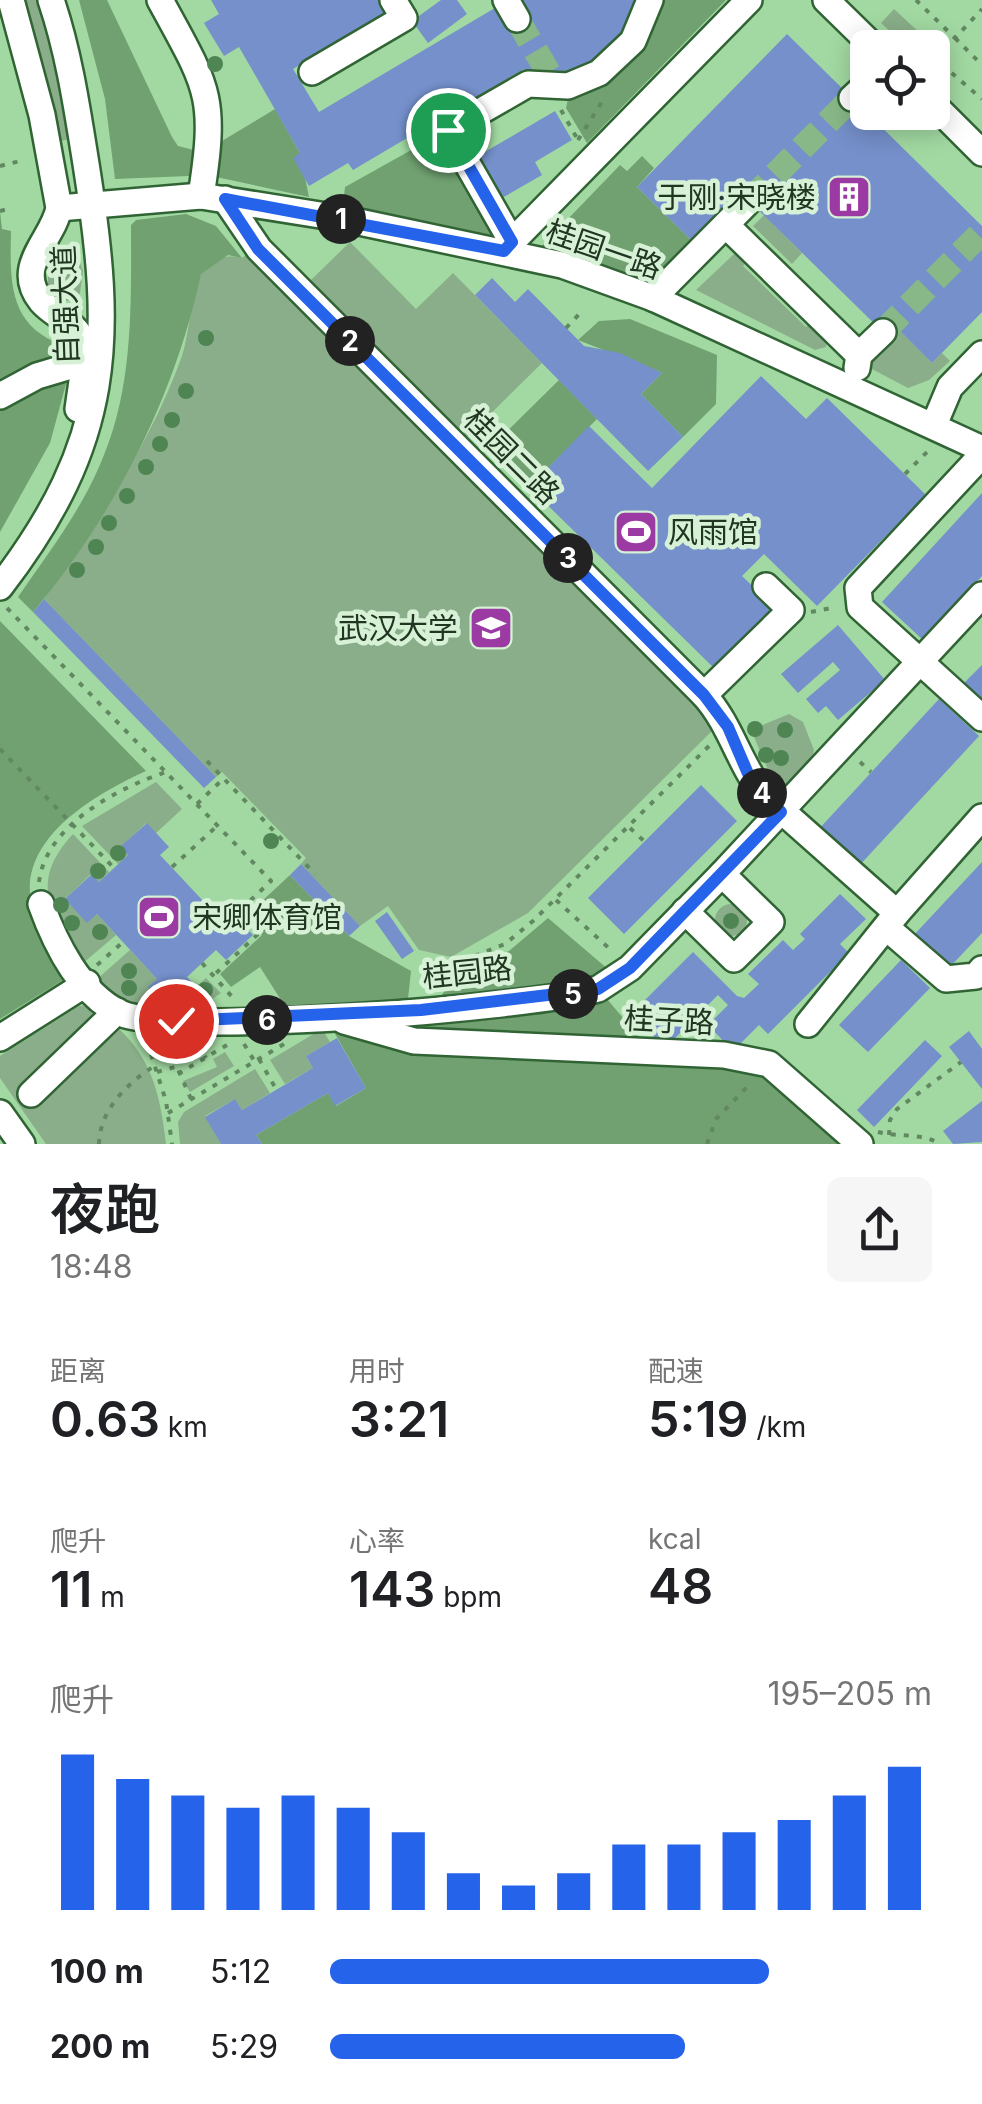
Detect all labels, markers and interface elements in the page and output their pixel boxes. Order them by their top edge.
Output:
map controls [850,30,950,130]
button: locate [850,30,950,130]
pin [406,88,491,173]
icon: arrive [421,103,476,158]
building icon: 于刚·宋晓楼 [826,174,872,220]
place label: 于刚·宋晓楼 [657,179,816,215]
pin: 1 [316,194,366,244]
text: 1 [335,202,347,236]
street label: 桂园一路 [541,212,667,286]
street label: 自强大道 [45,244,85,366]
pin: 2 [325,316,375,366]
text: 2 [341,324,359,358]
street label: 桂园二路 [457,401,567,511]
sports icon: 风雨馆 [613,509,659,555]
place label: 风雨馆 [668,514,758,550]
pin: 3 [543,533,593,583]
text: 3 [559,541,577,575]
school or university icon: 武汉大学 [468,605,514,651]
place label: 武汉大学 [338,610,458,646]
pin: 4 [737,768,787,818]
text: 4 [753,776,771,810]
sports icon: 宋卿体育馆 [136,894,182,940]
place label: 宋卿体育馆 [192,899,342,935]
street label: 桂园路 [420,949,514,995]
pin: 5 [548,969,598,1019]
text: 5 [564,977,582,1011]
pin [134,979,219,1064]
icon: check [149,994,204,1049]
pin: 6 [242,995,292,1045]
street label: 桂子路 [623,1000,715,1040]
text: 6 [258,1003,276,1037]
text: 夜跑 [50,1176,160,1242]
button: share [827,1177,932,1282]
text: 18:48 [50,1247,133,1286]
text: 距离 [50,1354,106,1388]
text: 用时 [349,1354,405,1388]
text: 配速 [648,1354,704,1388]
text: 0.63 [50,1389,160,1449]
text: 3:21 [349,1389,449,1449]
text: 5:19 [648,1389,749,1449]
text: km [160,1410,208,1444]
text: /km [749,1410,806,1444]
text: kcal [648,1522,702,1556]
text: 爬升 [50,1524,106,1558]
text: 心率 [349,1524,405,1558]
text: 48 [648,1556,713,1616]
text: 11 [50,1559,92,1619]
text: 143 [349,1559,435,1619]
text: m [92,1580,125,1614]
text: bpm [435,1580,502,1614]
text: 195–205 m [768,1674,932,1713]
text: 爬升 [50,1680,114,1719]
text: 100 m [50,1952,144,1991]
text: 5:12 [210,1952,271,1991]
text: 200 m [50,2027,150,2066]
text: 5:29 [210,2027,278,2066]

